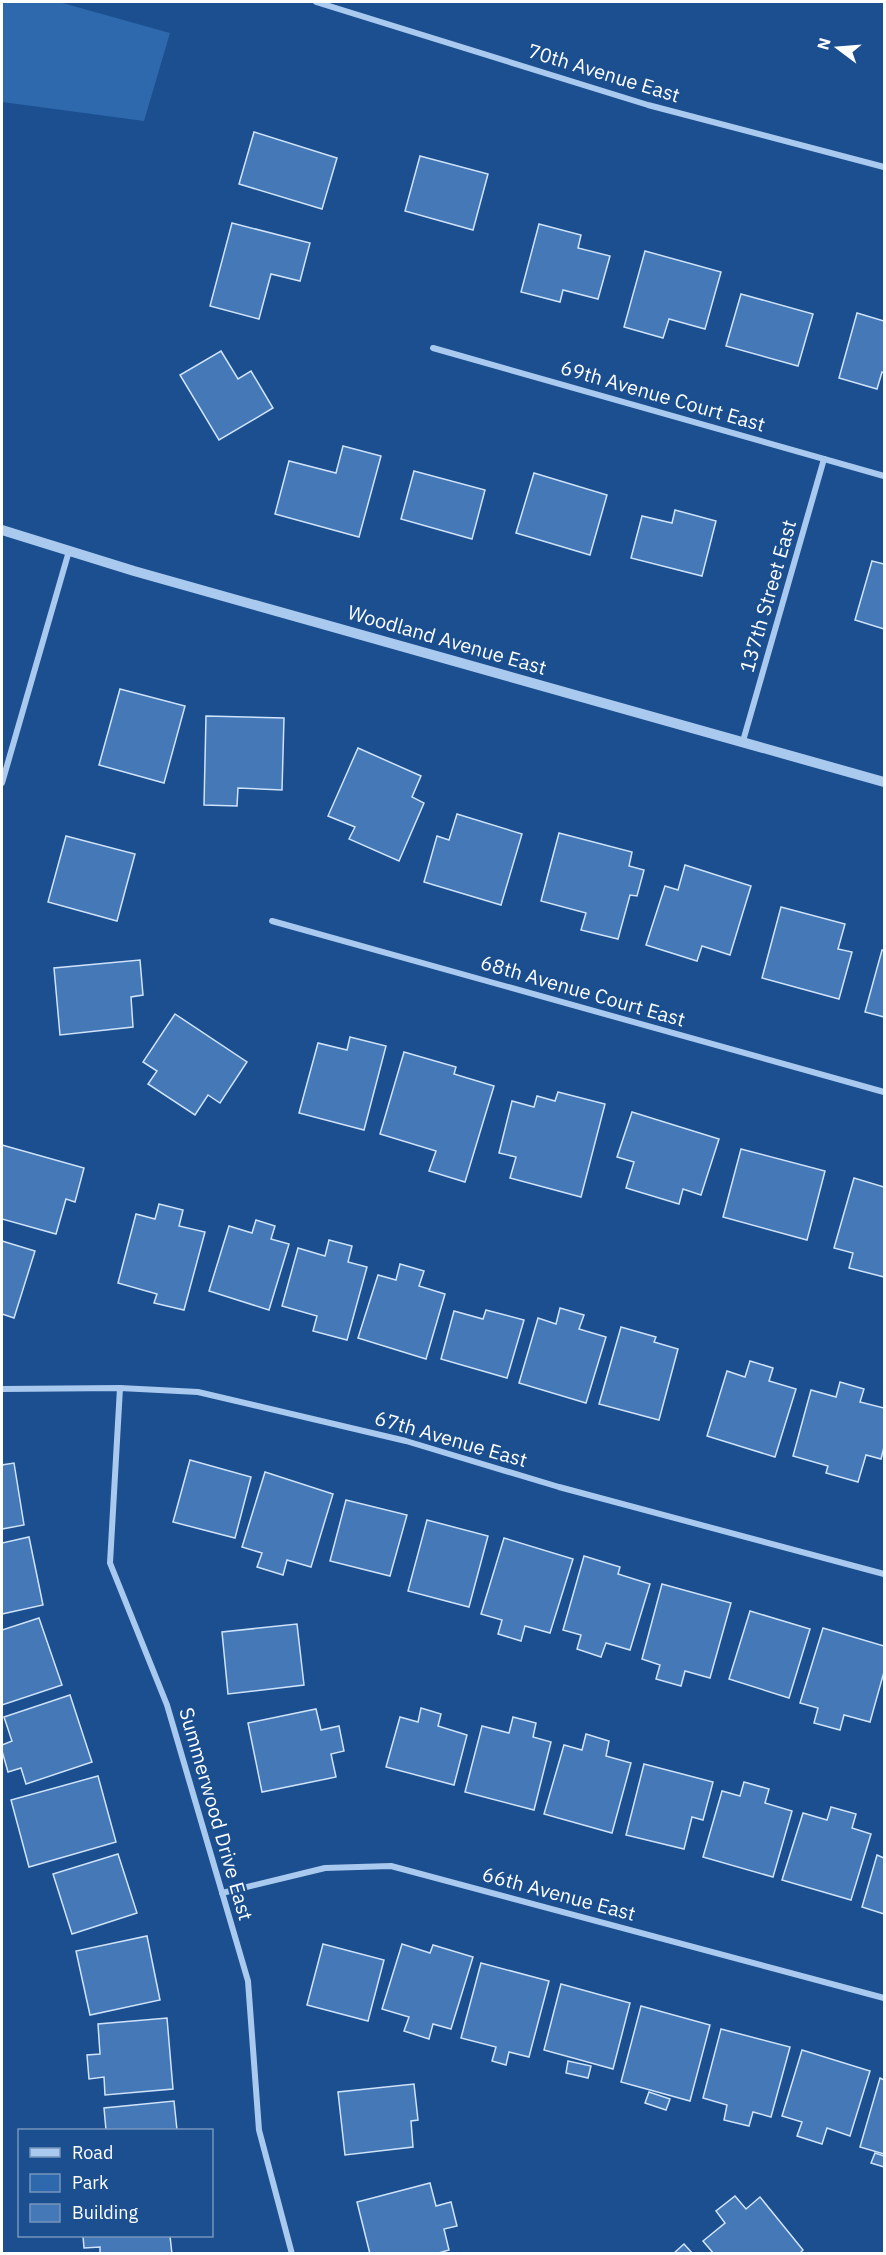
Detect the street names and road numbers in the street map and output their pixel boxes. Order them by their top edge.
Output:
street label: 70th Avenue East [525,37,683,108]
street label: 69th Avenue Court East [558,353,769,438]
street label: 137th Street East [733,516,802,675]
street label: Woodland Avenue East [345,598,550,681]
street label: 68th Avenue Court East [478,948,689,1033]
street label: 67th Avenue East [372,1404,531,1473]
street label: Summerwood Drive East [173,1704,260,1924]
street label: 66th Avenue East [480,1860,639,1927]

